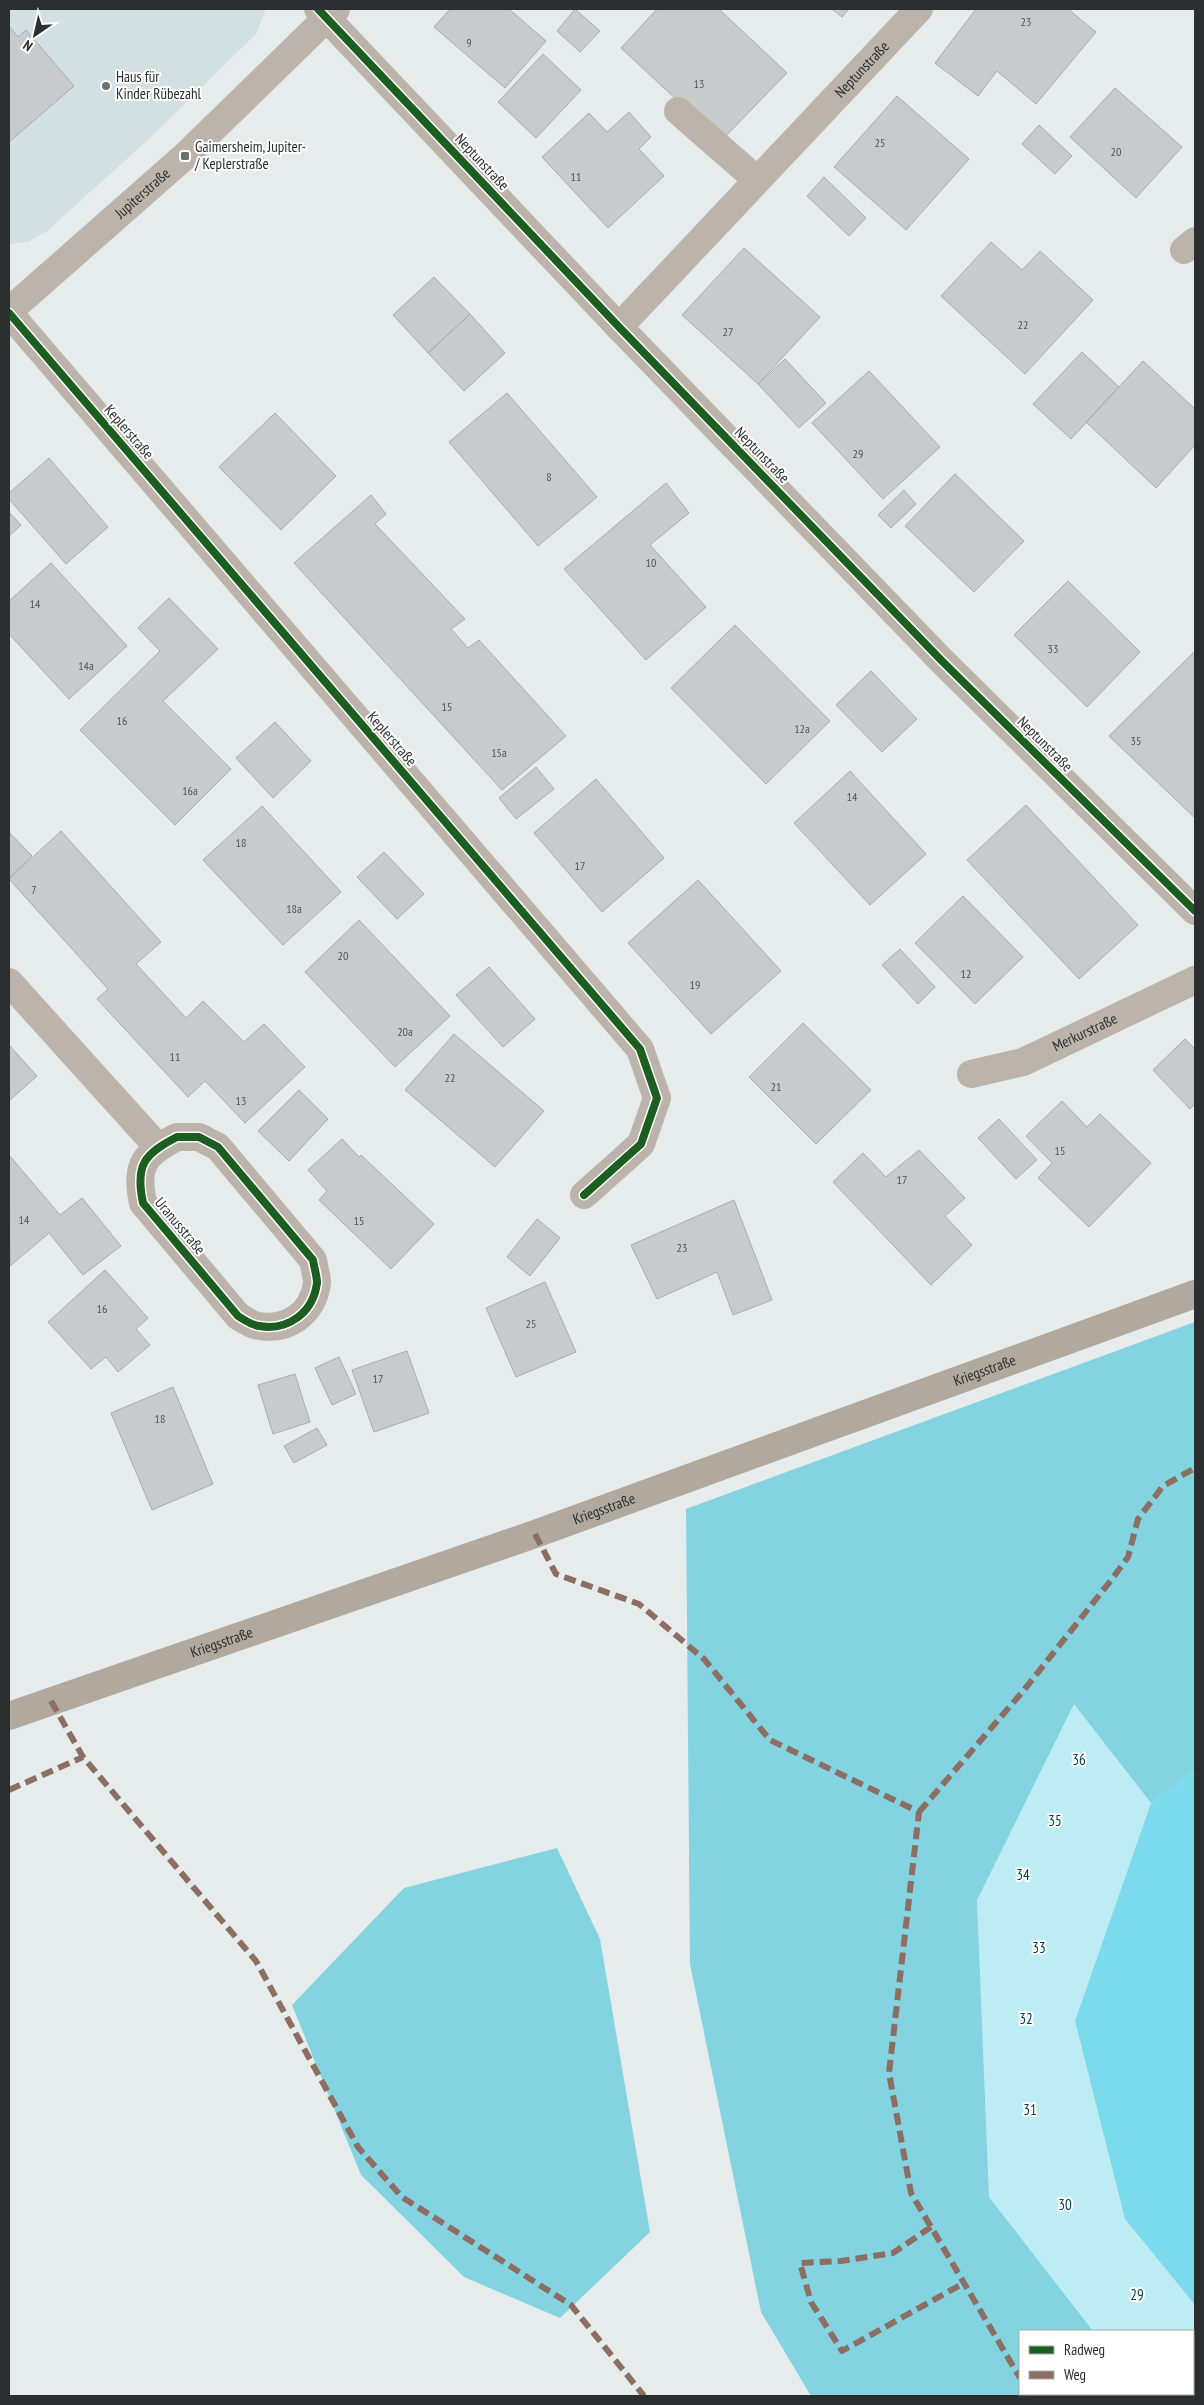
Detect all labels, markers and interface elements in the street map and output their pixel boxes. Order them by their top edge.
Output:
north arrow [10,10,60,60]
house number: 23 [1021,14,1031,29]
house number: 9 [466,35,472,50]
text: N [20,36,36,55]
street label: Neptunstraße [830,37,893,101]
place label: Haus für Kinder Rübezahl [116,67,202,103]
house number: 13 [694,76,704,91]
marker: Haus für Kinder Rübezahl [100,80,112,92]
street label: Neptunstraße [451,129,513,194]
house number: 25 [875,135,885,150]
place label: Gaimersheim, Jupiter- / Keplerstraße [194,137,306,173]
house number: 20 [1111,144,1121,159]
marker: Gaimersheim, Jupiter- / Keplerstraße [179,150,191,162]
street label: Jupiterstraße [110,164,174,223]
house number: 11 [571,169,581,184]
house number: 22 [1018,317,1028,332]
house number: 27 [723,324,733,339]
street label: Keplerstraße [101,400,158,463]
street label: Neptunstraße [731,423,794,487]
house number: 29 [853,446,863,461]
house number: 8 [546,469,552,484]
house number: 10 [646,555,656,570]
house number: 14 [30,596,41,611]
house number: 33 [1048,641,1058,656]
house number: 14a [78,658,94,673]
house number: 15 [442,699,452,714]
street label: Keplerstraße [364,707,421,770]
street label: Neptunstraße [1014,712,1077,775]
house number: 16 [117,713,127,728]
house number: 12a [794,721,810,736]
house number: 35 [1131,733,1141,748]
house number: 15a [491,745,507,760]
house number: 16a [182,783,198,798]
house number: 14 [847,789,858,804]
house number: 18 [236,835,246,850]
house number: 17 [575,858,585,873]
house number: 7 [31,882,37,897]
house number: 18a [286,901,302,916]
house number: 20 [338,948,348,963]
house number: 12 [961,966,971,981]
house number: 19 [690,977,700,992]
street label: Merkurstraße [1049,1009,1120,1055]
house number: 20a [397,1024,413,1039]
house number: 11 [170,1049,180,1064]
house number: 22 [445,1070,455,1085]
house number: 21 [771,1079,781,1094]
house number: 13 [236,1093,246,1108]
house number: 15 [1055,1143,1065,1158]
house number: 17 [897,1172,907,1187]
street label: Uranusstraße [151,1193,210,1258]
house number: 14 [19,1212,30,1227]
house number: 15 [354,1213,364,1228]
house number: 23 [677,1240,687,1255]
house number: 16 [97,1301,107,1316]
house number: 25 [526,1316,536,1331]
street label: Kriegsstraße [951,1350,1018,1390]
house number: 17 [373,1371,383,1386]
house number: 18 [155,1411,165,1426]
street label: Kriegsstraße [570,1488,638,1528]
street label: Kriegsstraße [188,1622,255,1662]
park label: 36 [1072,1750,1086,1769]
park label: 35 [1048,1811,1062,1830]
park label: 34 [1016,1865,1030,1884]
park label: 33 [1032,1938,1046,1957]
park label: 32 [1019,2009,1033,2028]
park label: 31 [1023,2100,1037,2119]
park label: 30 [1058,2195,1072,2214]
park label: 29 [1130,2285,1144,2304]
legend [1019,2330,1194,2395]
text: Radweg [1064,2340,1105,2359]
text: Weg [1064,2365,1086,2384]

